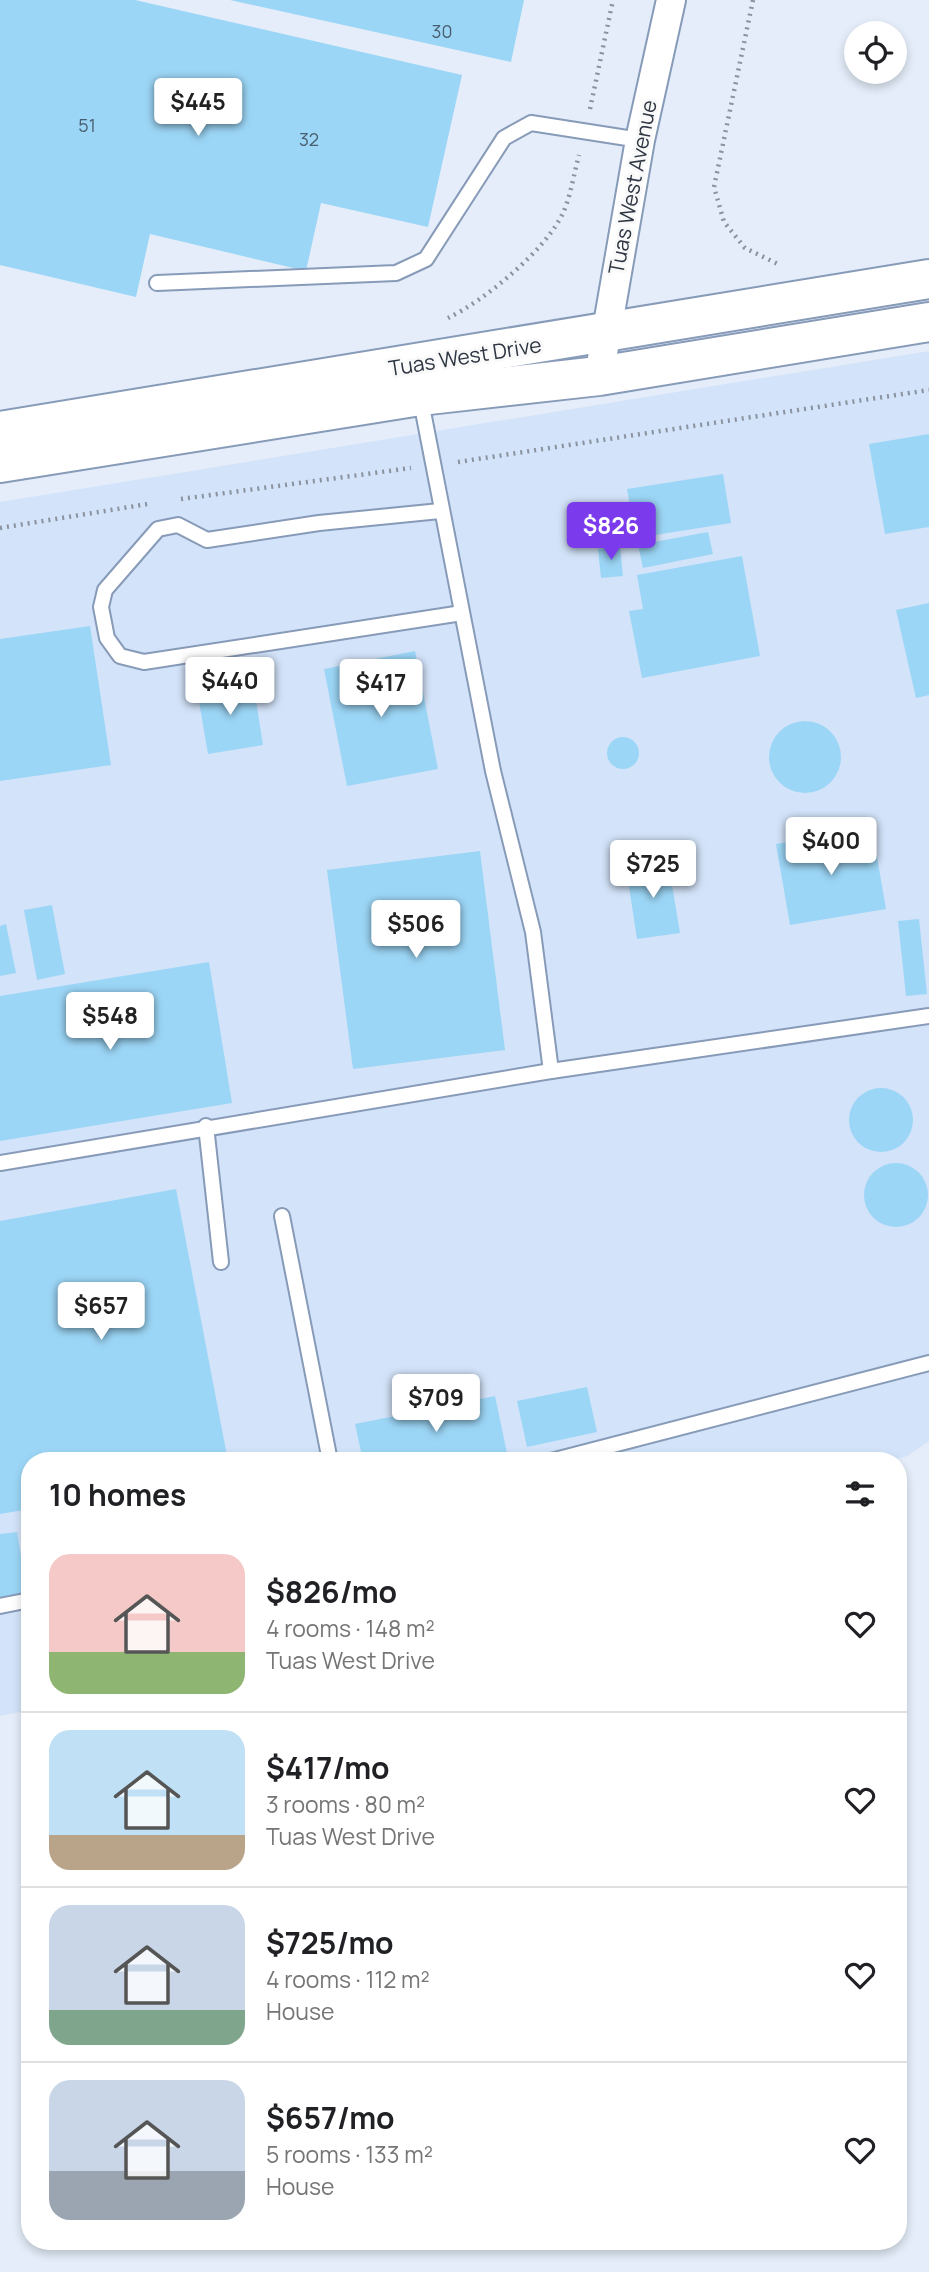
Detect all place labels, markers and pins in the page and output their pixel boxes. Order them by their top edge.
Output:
pin: $445 [157,78,239,138]
pin: $826 [570,503,652,562]
pin: $440 [189,658,271,717]
pin: $417 [340,660,422,719]
pin: $400 [790,818,872,877]
pin: $725 [612,841,694,900]
pin: $506 [375,900,457,960]
pin: $548 [69,992,151,1052]
pin: $657 [60,1282,142,1342]
pin: $709 [395,1374,477,1434]

